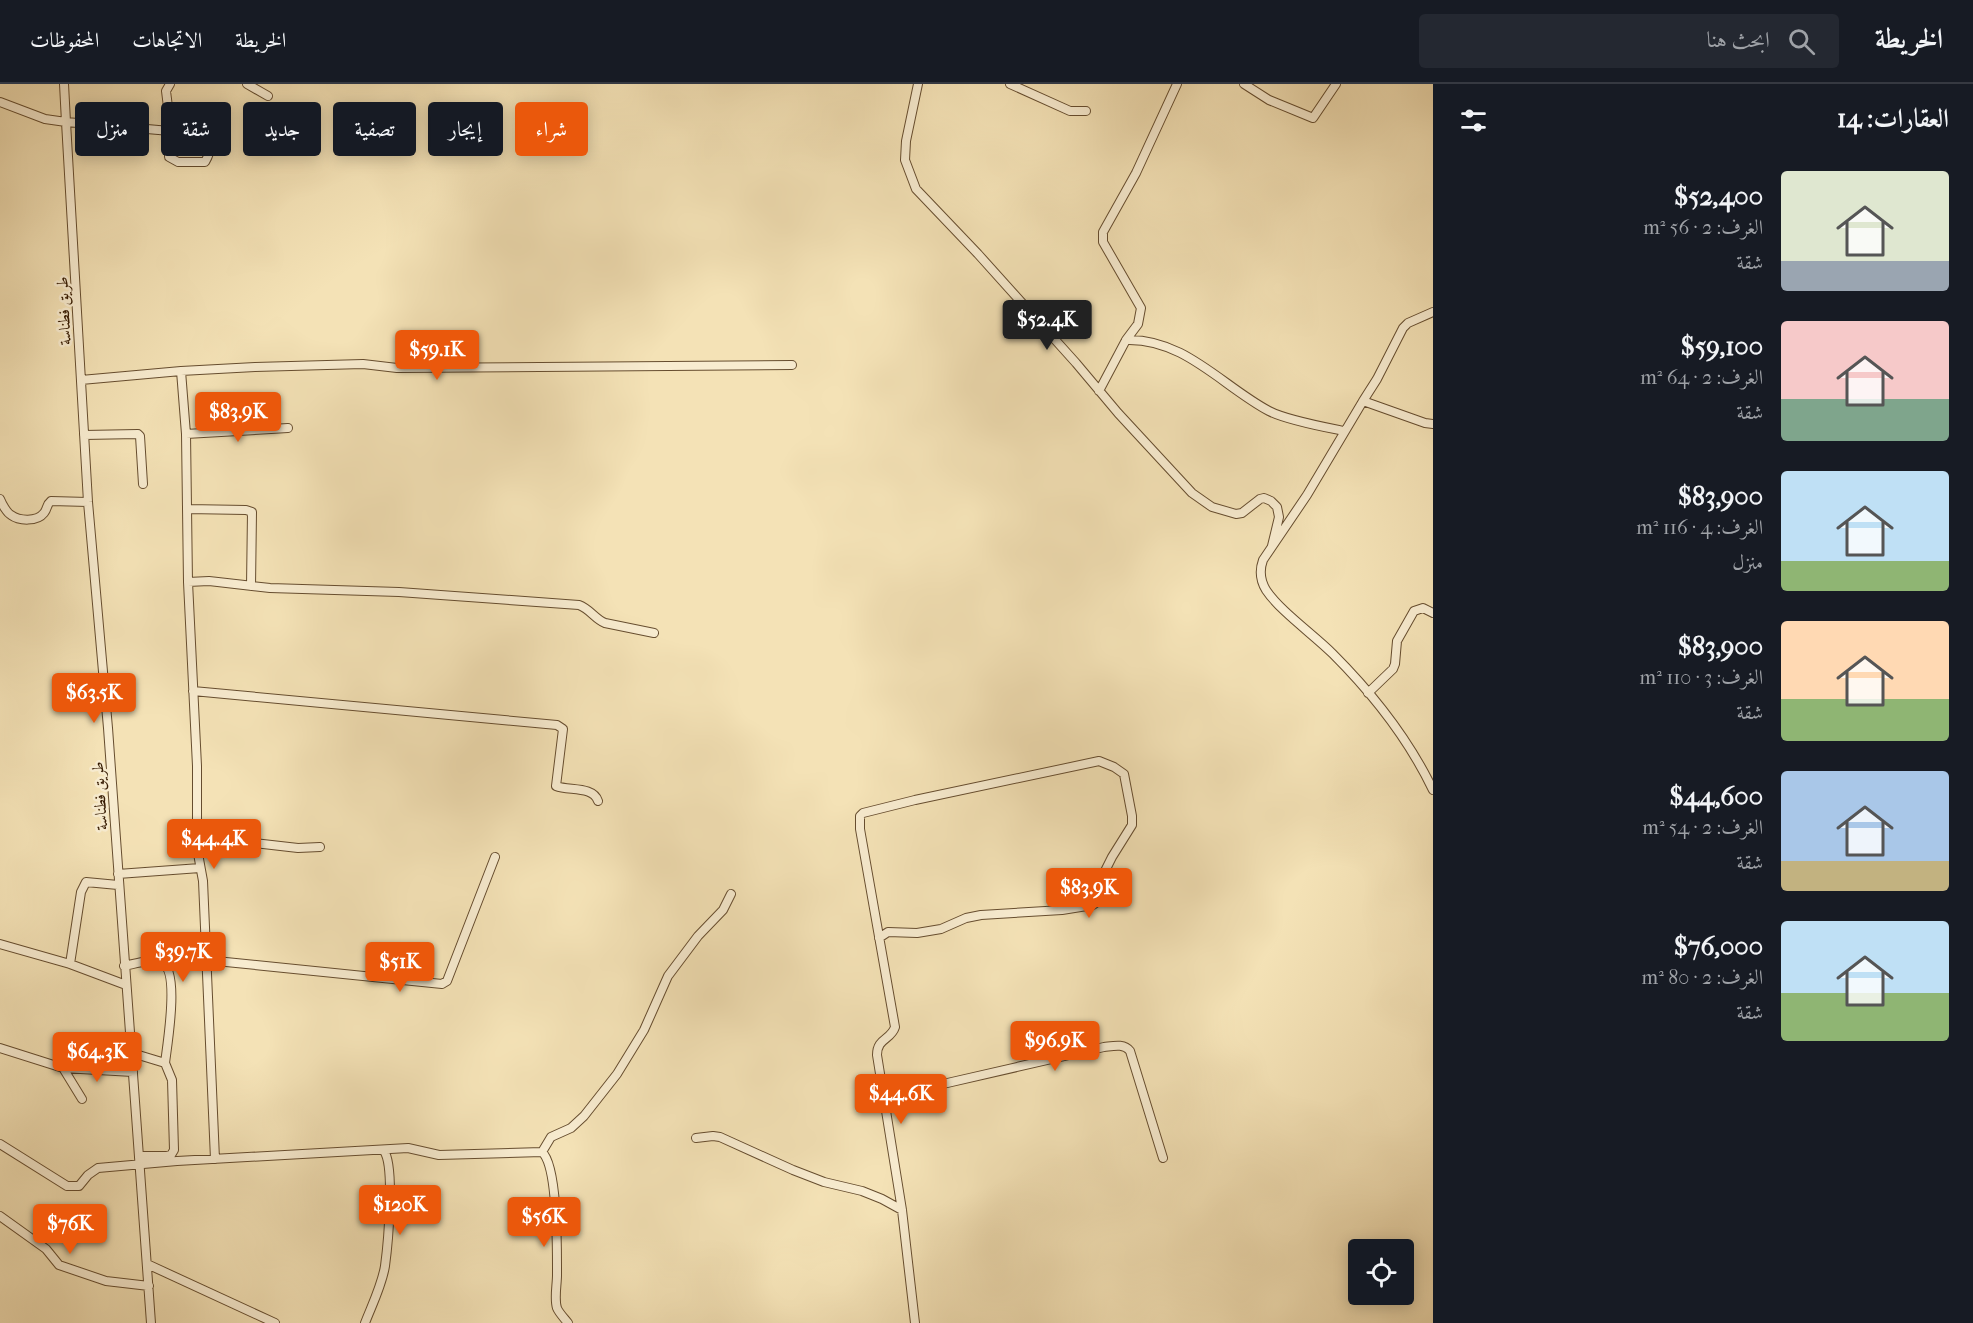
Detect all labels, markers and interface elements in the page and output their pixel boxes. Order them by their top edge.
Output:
search box [1419,14,1839,68]
text: الخريطة [1875,22,1943,55]
icon: search [1785,25,1818,58]
text: ابحث هنا [1706,27,1770,53]
text: المحفوظات [30,28,99,52]
text: الاتجاهات [132,28,202,52]
text: الخريطة [235,28,286,52]
chip: منزل [75,102,149,156]
chip: شقة [161,102,231,156]
chip: جديد [243,102,321,156]
chip: تصفية [333,102,416,156]
chip: إيجار [428,102,503,156]
chip: شراء [515,102,588,156]
text: العقارات: 14 [1837,103,1949,134]
icon: filters [1457,104,1490,137]
text: $52,400 [1674,181,1763,212]
icon: home [1829,195,1901,267]
text: الغرف: 2 · 56 m² [1643,216,1763,239]
text: شقة [1737,251,1763,274]
street label: طريق فطناسة [52,276,76,346]
pin: $52.4K [998,300,1096,351]
text: $52.4K [1017,308,1077,331]
pin: $59.1K [388,330,486,381]
text: $59,100 [1681,331,1763,362]
text: $59.1K [409,338,465,361]
icon: home [1829,345,1901,417]
text: الغرف: 2 · 64 m² [1640,366,1763,389]
pin: $83.9K [189,392,287,443]
text: $83.9K [209,400,267,423]
text: شقة [1737,401,1763,424]
text: $83,900 [1678,481,1763,512]
icon: home [1829,495,1901,567]
text: الغرف: 4 · 116 m² [1636,516,1763,539]
text: منزل [1732,551,1763,574]
text: $83,900 [1678,631,1763,662]
icon: home [1829,645,1901,717]
text: الغرف: 3 · 110 m² [1640,666,1763,689]
pin: $63.5K [45,673,143,724]
text: $63.5K [66,681,122,704]
text: شقة [1737,701,1763,724]
street label: طريق فطناسة [88,761,112,831]
text: $44,600 [1669,781,1763,812]
icon: home [1829,795,1901,867]
text: الغرف: 2 · 54 m² [1642,816,1763,839]
pin: $44.4K [165,819,263,870]
text: $44.4K [181,827,247,850]
text: شقة [1737,851,1763,874]
pin: $83.9K [1040,868,1138,919]
text: $83.9K [1060,876,1118,899]
text: $76,000 [1674,931,1763,962]
pin: $39.7K [134,932,232,983]
text: $39.7K [155,940,211,963]
pin: $51K [364,942,436,993]
icon: home [1829,945,1901,1017]
text: $51K [379,950,421,973]
text: الغرف: 2 · 80 m² [1642,966,1763,989]
text: شقة [1737,1001,1763,1024]
pin: $96.9K [1006,1021,1104,1072]
text: $96.9K [1025,1029,1085,1052]
pin: $64.3K [48,1032,146,1083]
text: $64.3K [67,1040,127,1063]
pin: $44.6K [852,1074,950,1125]
text: $44.6K [869,1082,933,1105]
pin: $120K [358,1185,442,1236]
text: $120K [373,1193,427,1216]
pin: $56K [508,1197,580,1248]
pin: $76K [34,1204,106,1255]
text: $56K [521,1205,567,1228]
text: $76K [47,1212,93,1235]
map controls [1348,1239,1414,1305]
button: locate [1348,1239,1414,1305]

